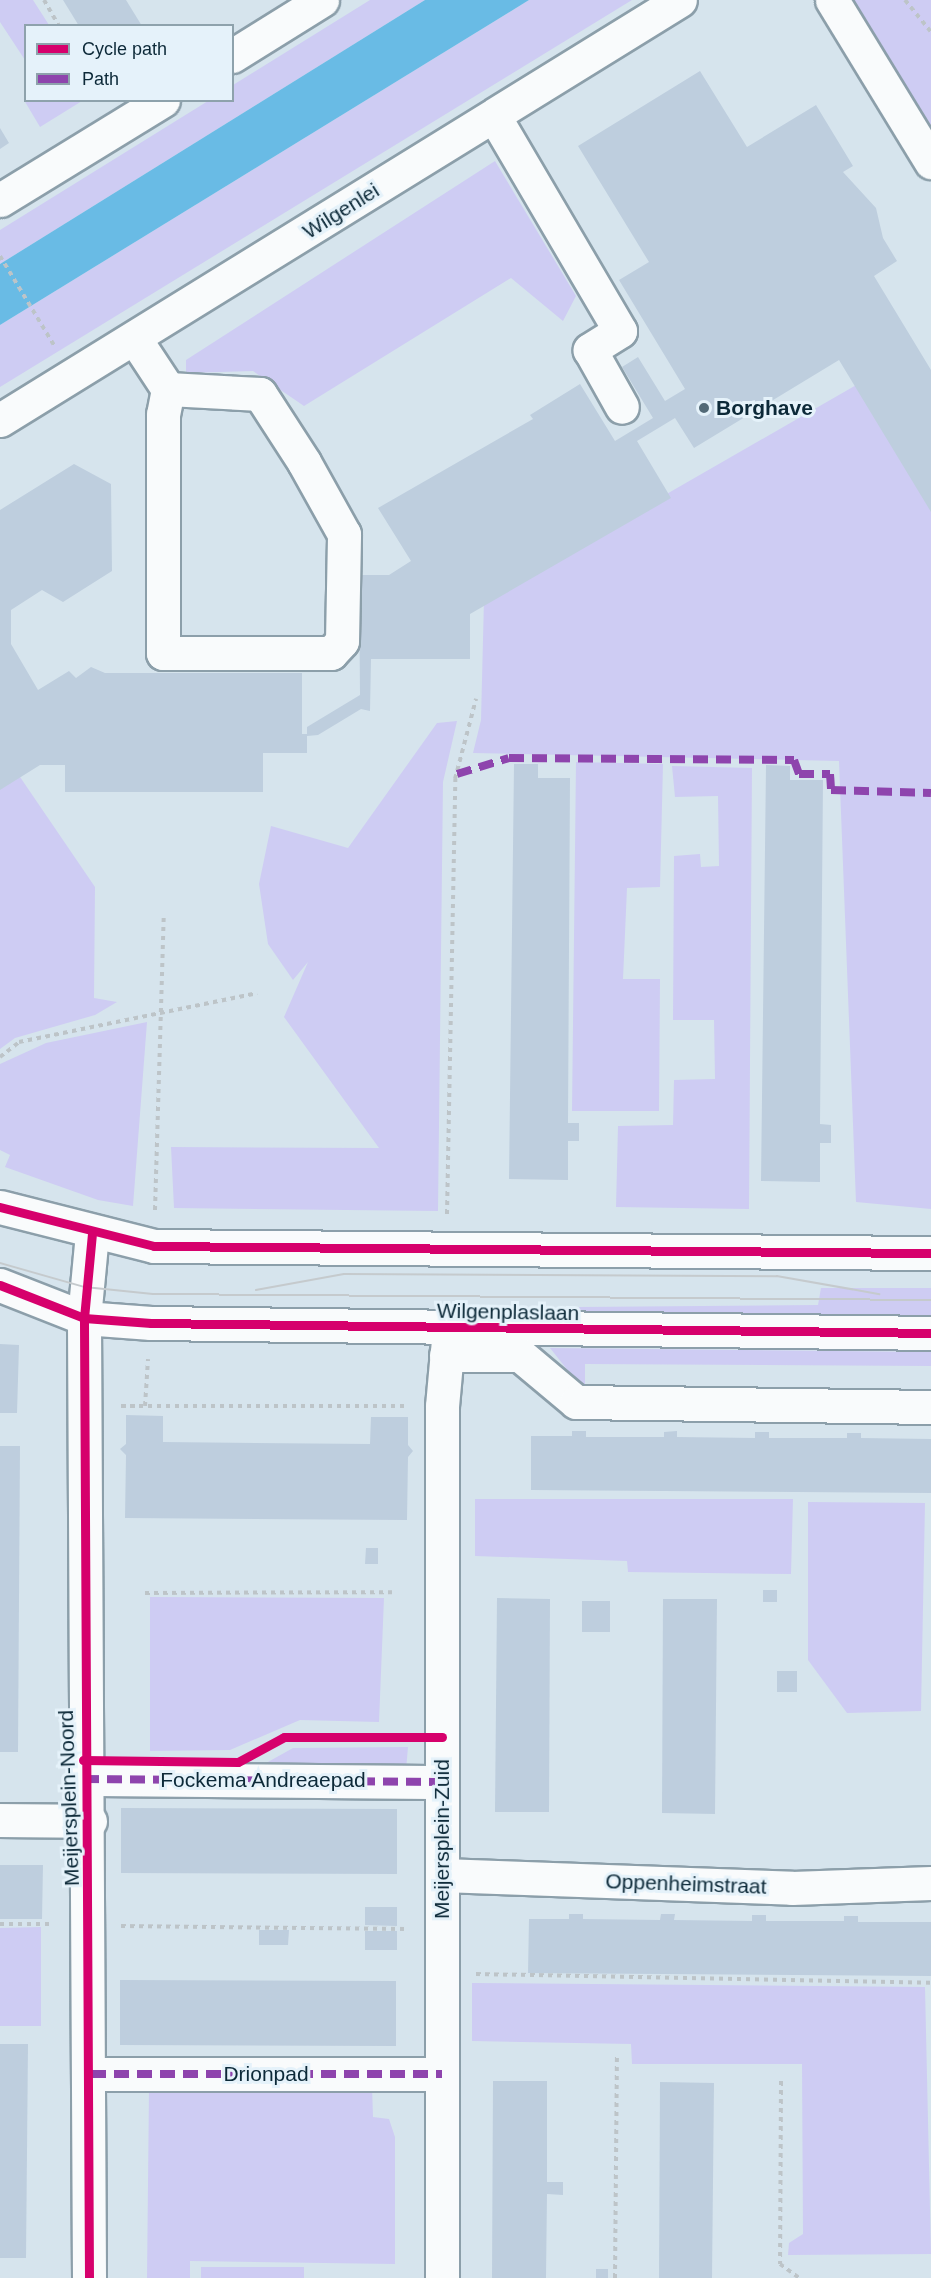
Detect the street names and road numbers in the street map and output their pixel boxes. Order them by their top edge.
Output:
street label: Wilgenlei [298,178,384,244]
street label: Wilgenplaslaan [437,1298,579,1326]
street label: Meijersplein-Noord [53,1709,85,1887]
street label: Meijersplein-Zuid [429,1759,455,1919]
street label: Fockema Andreaepad [160,1767,366,1793]
street label: Oppenheimstraat [605,1869,767,1899]
street label: Drionpad [223,2061,309,2087]

